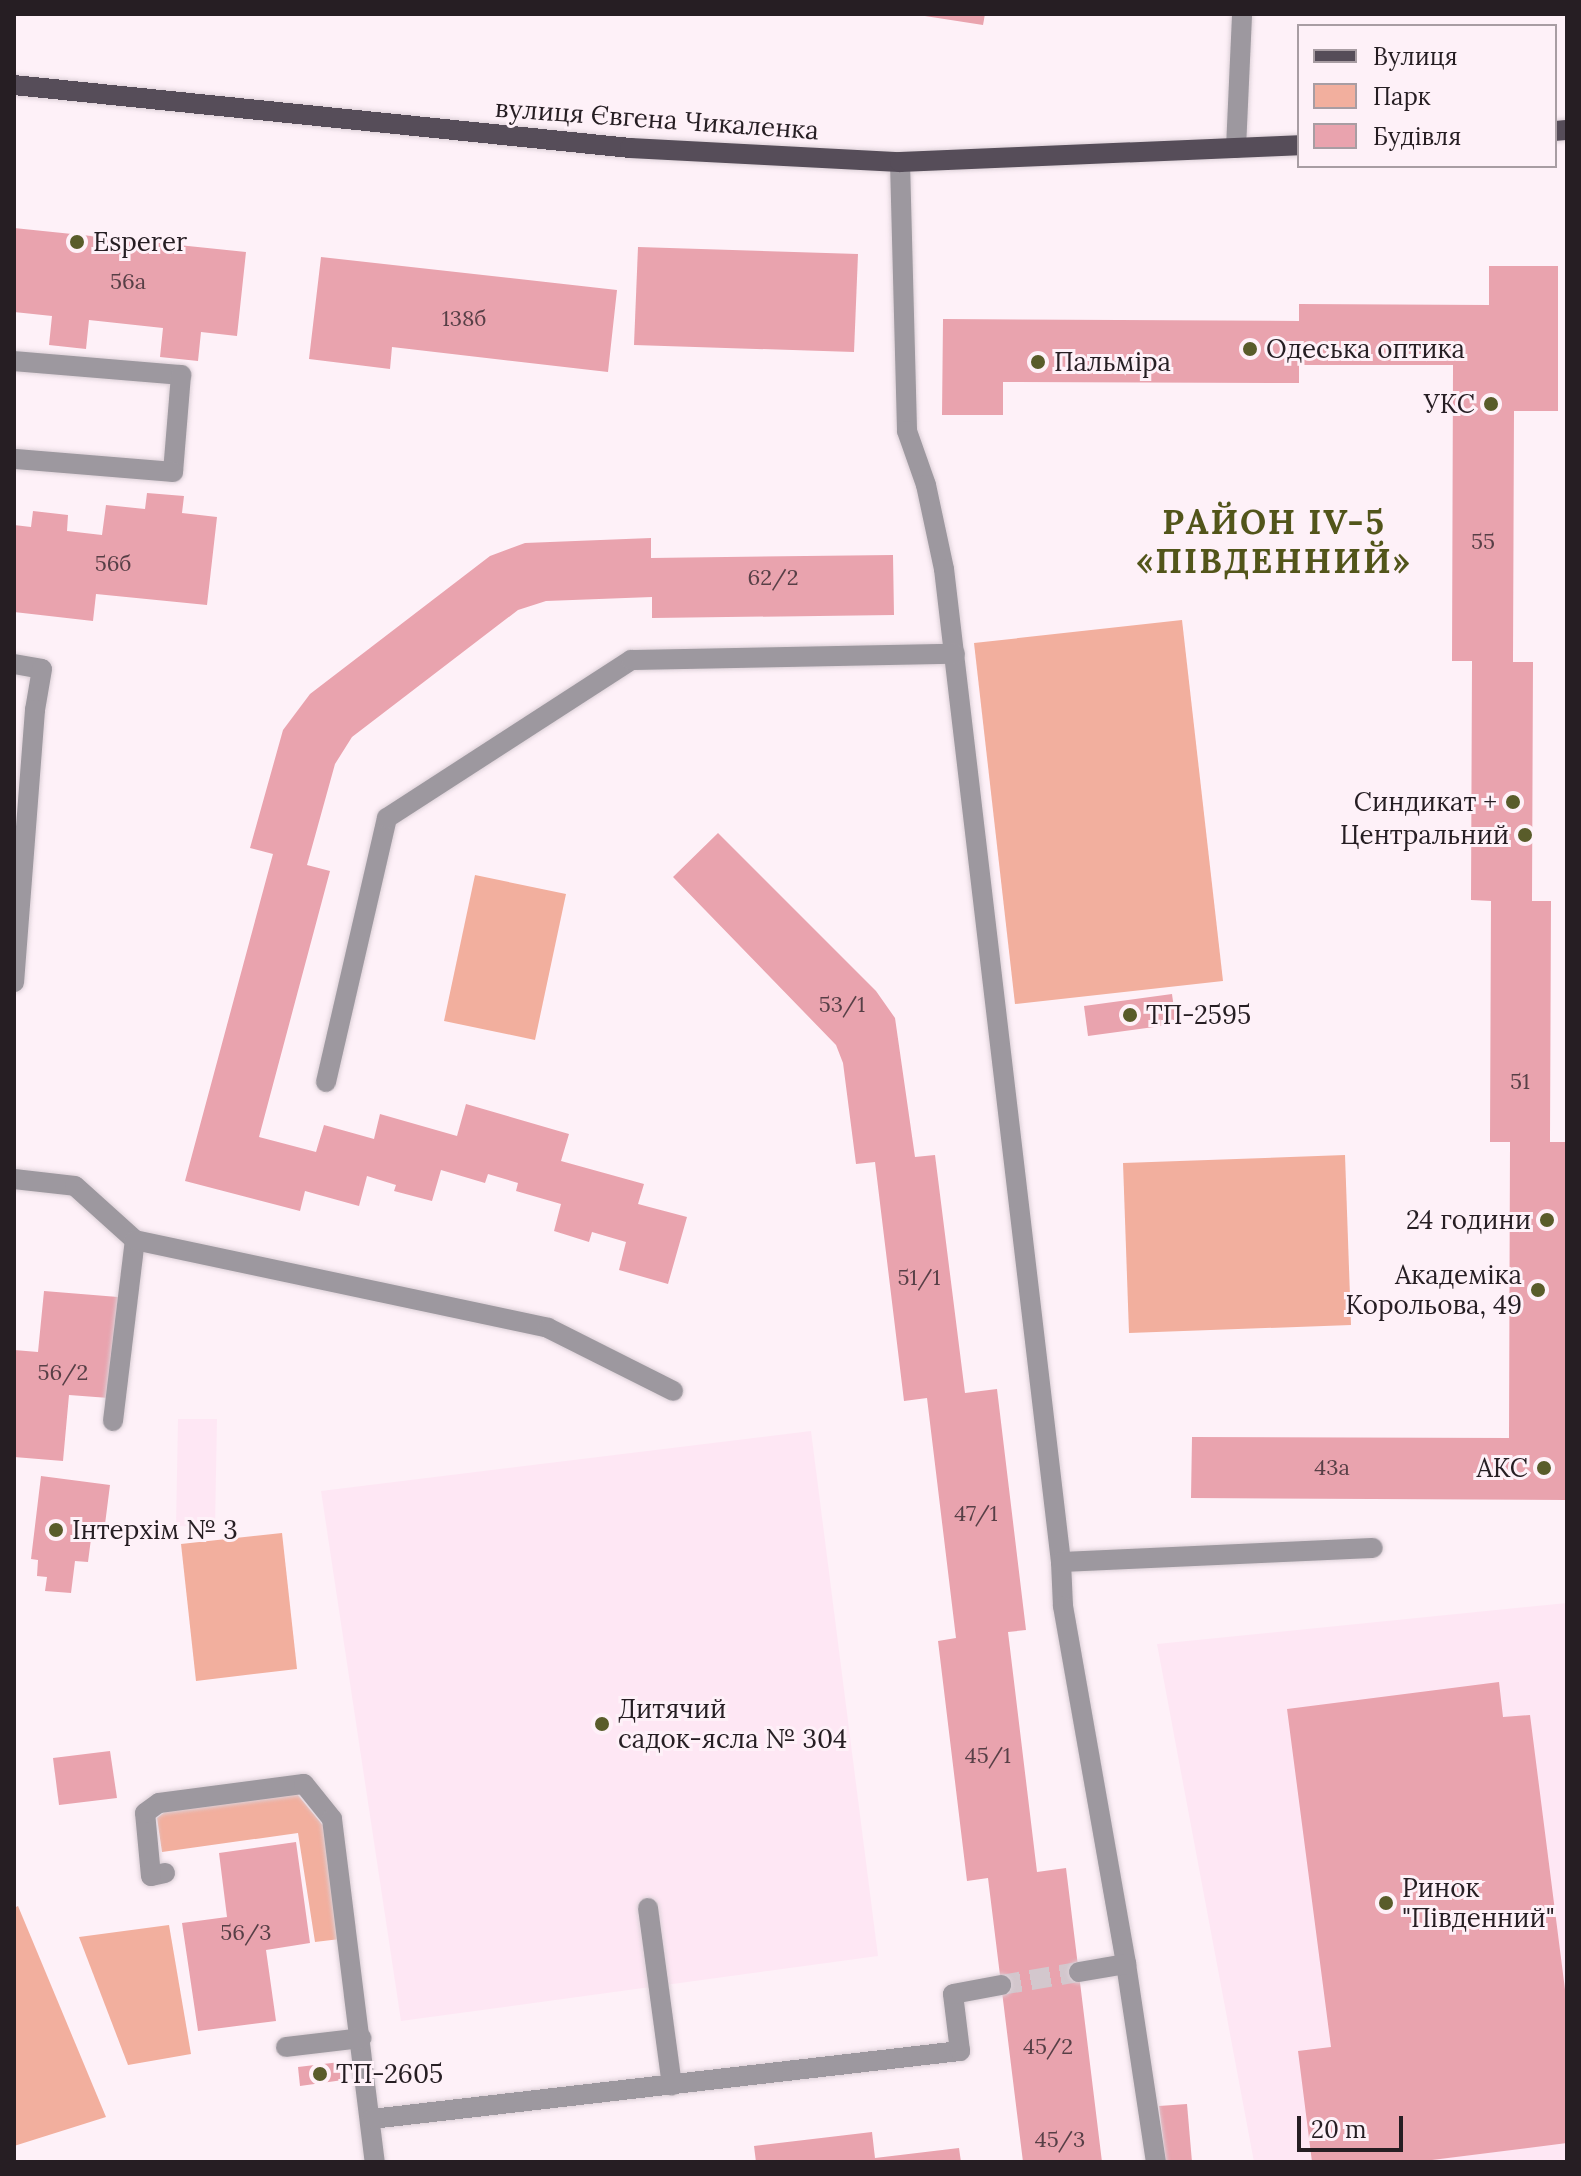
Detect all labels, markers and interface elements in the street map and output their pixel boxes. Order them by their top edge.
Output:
legend [1297,24,1557,168]
text: Вулиця [1373,41,1458,72]
text: Парк [1373,81,1431,112]
street label: вулиця Євгена Чикаленка [494,92,820,146]
text: Будівля [1373,121,1461,152]
place label: Esperer [93,226,187,258]
marker: Esperer [68,233,86,251]
house number: 56а [110,269,146,295]
house number: 138б [442,306,486,332]
place label: Одеська оптика [1266,333,1465,365]
marker: Одеська оптика [1241,340,1259,358]
place label: Пальміра [1054,346,1171,378]
marker: Пальміра [1029,353,1047,371]
place label: УКС [1424,388,1475,420]
marker: УКС [1482,395,1500,413]
district label: РАЙОН IV-5 «ПІВДЕННИЙ» [1136,501,1412,580]
house number: 55 [1471,529,1495,555]
house number: 56б [95,551,131,577]
house number: 62/2 [747,565,799,591]
place label: Синдикат + [1354,786,1497,818]
marker: Синдикат + [1504,793,1522,811]
place label: Центральний [1340,819,1509,851]
marker: Центральний [1516,826,1534,844]
house number: 53/1 [819,992,865,1018]
place label: ТП-2595 [1146,999,1251,1031]
marker: ТП-2595 [1121,1006,1139,1024]
house number: 51 [1510,1069,1530,1095]
place label: 24 години [1406,1204,1531,1236]
marker: 24 години [1538,1211,1556,1229]
place label: Академіка Корольова, 49 [1345,1259,1522,1320]
house number: 51/1 [898,1265,940,1291]
marker: Академіка Корольова, 49 [1529,1281,1547,1299]
house number: 56/2 [38,1360,88,1386]
place label: АКС [1476,1452,1528,1484]
house number: 43а [1314,1455,1350,1481]
marker: АКС [1535,1459,1553,1477]
house number: 47/1 [954,1501,998,1527]
place label: Інтерхім № 3 [72,1514,238,1546]
marker: Інтерхім № 3 [47,1521,65,1539]
place label: Дитячий садок-ясла № 304 [618,1693,847,1754]
marker: Дитячий садок-ясла № 304 [593,1715,611,1733]
house number: 45/1 [965,1743,1011,1769]
place label: Ринок "Південний" [1402,1872,1555,1934]
marker: Ринок "Південний" [1377,1894,1395,1912]
house number: 56/3 [220,1920,272,1946]
house number: 45/2 [1023,2034,1073,2060]
place label: ТП-2605 [336,2058,443,2090]
marker: ТП-2605 [311,2065,329,2083]
scale bar [1301,2100,1407,2150]
text: 20 m [1311,2114,1367,2145]
house number: 45/3 [1035,2127,1085,2153]

